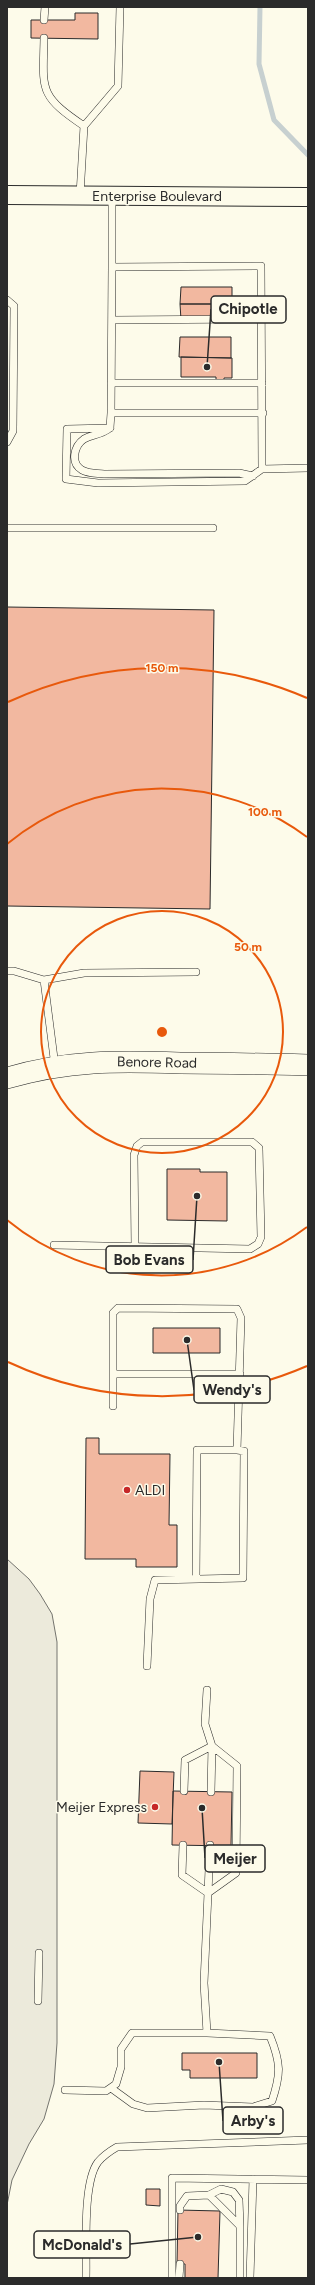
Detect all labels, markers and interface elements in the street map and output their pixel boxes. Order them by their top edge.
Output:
street label: Enterprise Boulevard [92,188,222,205]
callout: Chipotle [211,296,286,323]
text: Chipotle [218,300,278,318]
text: 150 m [145,661,179,675]
text: 100 m [248,805,282,819]
text: 50 m [234,940,262,954]
centre of rings [155,1025,169,1039]
street label: Benore Road [117,1053,197,1072]
callout: Bob Evans [106,1246,193,1273]
text: Bob Evans [114,1251,184,1269]
callout: Wendy's [194,1376,270,1403]
text: Wendy's [202,1381,262,1399]
place label: ALDI [135,1482,165,1499]
marker: ALDI [122,1485,132,1495]
place label: Meijer Express [56,1799,147,1816]
marker: Meijer Express [150,1802,160,1812]
callout: Meijer [205,1845,265,1872]
text: Meijer [213,1850,257,1868]
callout: Arby's [223,2107,283,2134]
text: Arby's [231,2112,275,2130]
callout: McDonald's [34,2231,130,2258]
text: McDonald's [42,2236,122,2254]

